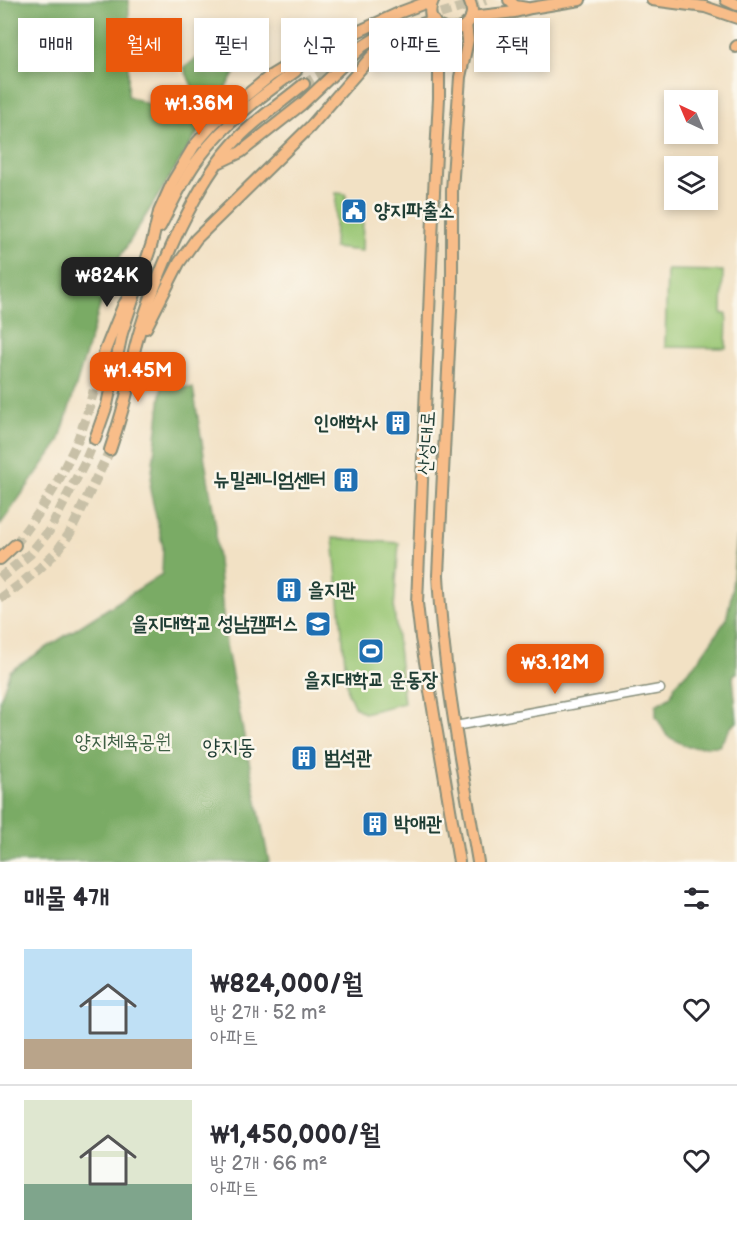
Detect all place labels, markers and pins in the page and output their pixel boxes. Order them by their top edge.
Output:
pin: ₩1.36M [150,85,248,136]
public building icon: 양지파출소 [339,196,369,226]
place label: 양지파출소 [374,199,454,223]
pin: ₩824K [65,257,149,308]
pin: ₩1.45M [89,352,187,403]
building icon: 인애학사 [383,408,413,438]
place label: 인애학사 [314,411,378,435]
building icon: 뉴밀레니엄센터 [331,465,361,495]
place label: 뉴밀레니엄센터 [213,468,326,492]
building icon: 을지관 [274,575,304,605]
place label: 을지관 [308,578,356,602]
school or university icon: 을지대학교 성남캠퍼스 [303,609,333,639]
place label: 을지대학교 성남캠퍼스 [132,612,298,636]
sports icon: 을지대학교 운동장 [356,636,386,666]
pin: ₩3.12M [506,644,604,695]
place label: 을지대학교 운동장 [304,668,438,692]
building icon: 범석관 [289,743,319,773]
place label: 범석관 [324,746,372,770]
building icon: 박애관 [360,809,390,839]
place label: 박애관 [394,812,442,836]

